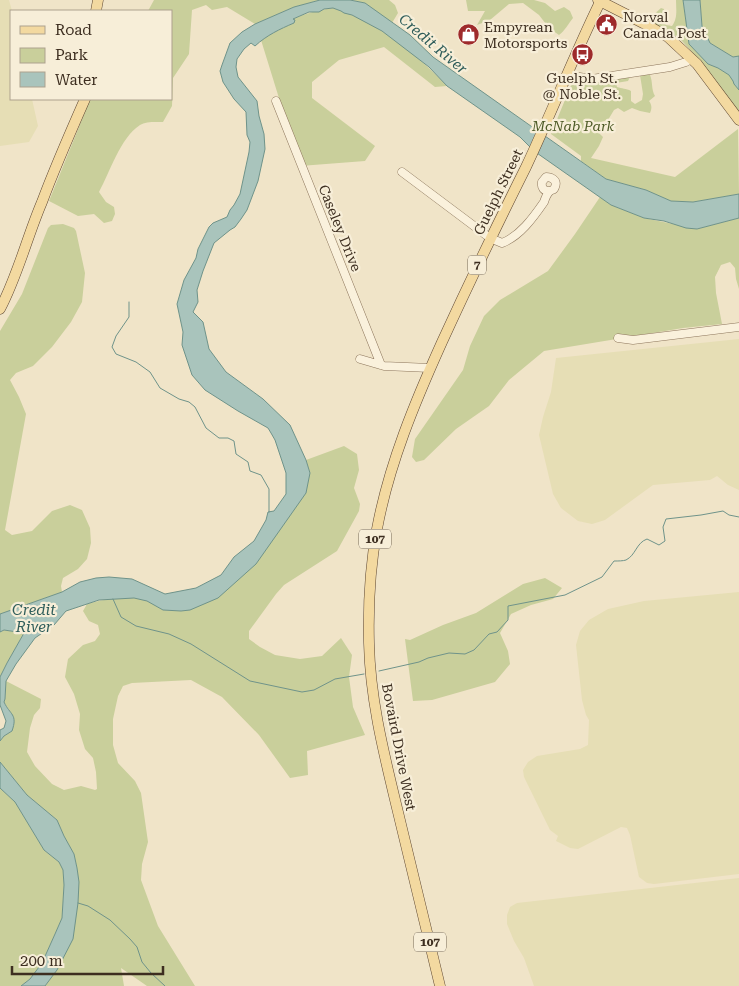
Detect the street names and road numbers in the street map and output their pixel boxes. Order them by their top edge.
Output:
street label: Guelph Street [470,146,526,238]
street label: Caseley Drive [315,182,365,274]
road number: 7 [468,256,486,274]
road number: 107 [359,530,391,548]
street label: Bovaird Drive West [379,682,419,812]
road number: 107 [414,932,446,952]

